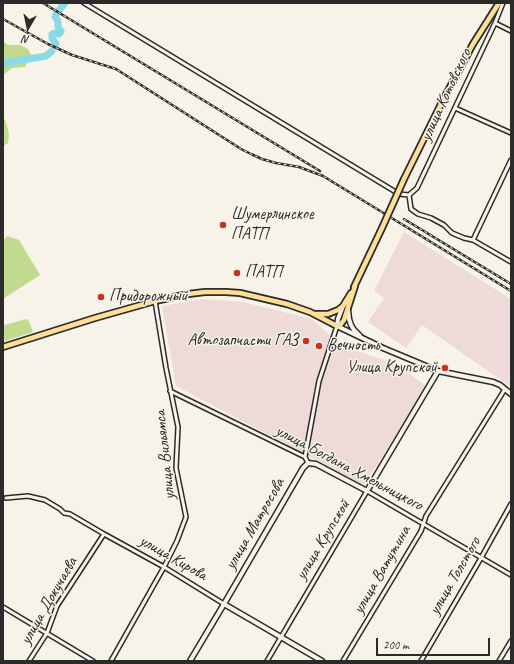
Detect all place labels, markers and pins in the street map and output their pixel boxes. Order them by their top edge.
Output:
place label: Шумерлинское ПАТП [231,205,314,245]
marker: Шумерлинское ПАТП [218,220,228,230]
place label: ПАТП [245,263,282,283]
marker: ПАТП [232,268,242,278]
place label: Придорожный [109,287,188,307]
marker: Придорожный [96,292,106,302]
place label: Автозапчасти ГАЗ [187,331,298,351]
marker: Автозапчасти ГАЗ [301,336,311,346]
place label: Вечность [327,336,379,356]
marker: Вечность [314,341,324,351]
place label: Улица Крупской [346,358,437,378]
marker: Улица Крупской [440,363,450,373]

